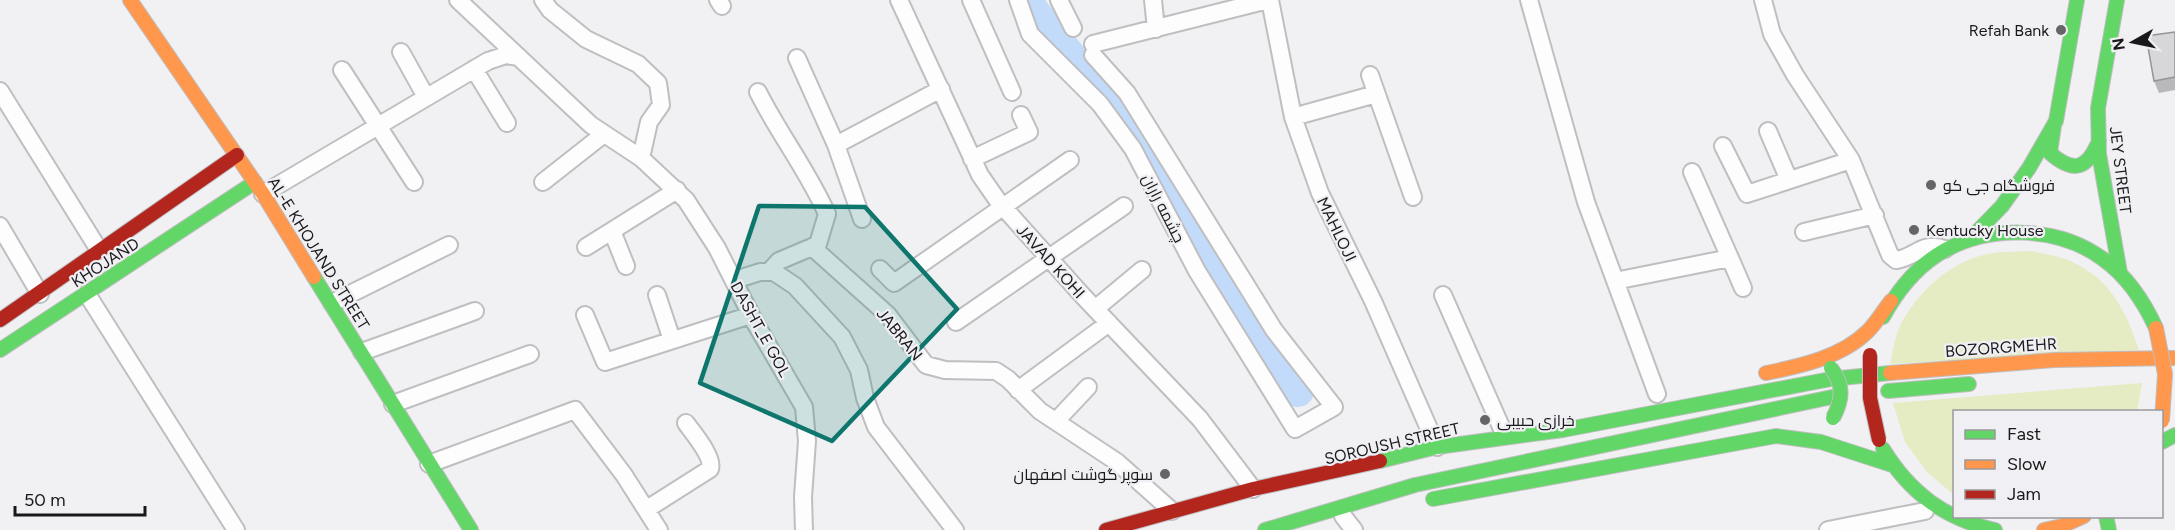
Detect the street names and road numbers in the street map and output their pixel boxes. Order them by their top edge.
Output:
street label: JEY STREET [2106,125,2135,215]
street label: چشمه راران [1136,171,1189,247]
street label: AL-E KHOJAND STREET [264,173,373,333]
street label: MAHLOJI [1313,194,1360,265]
street label: JAVAD KOHI [1012,220,1089,302]
street label: KHOJAND [68,234,143,291]
street label: DASHT_E GOL [727,278,795,381]
street label: JABRAN [873,304,927,364]
street label: BOZORGMEHR [1944,334,2058,361]
street label: SOROUSH STREET [1323,419,1462,468]

